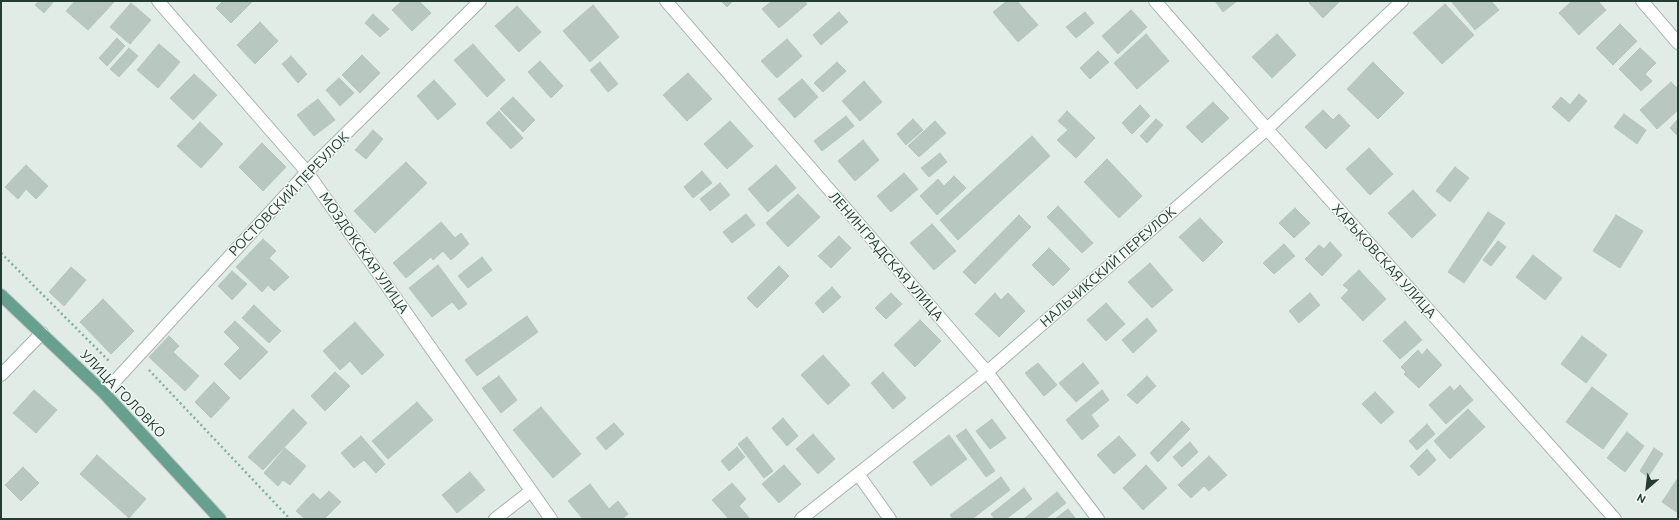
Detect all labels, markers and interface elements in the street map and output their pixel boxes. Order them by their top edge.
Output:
street label: РОСТОВСКИЙ ПЕРЕУЛОК [225,129,353,259]
street label: ЛЕНИНГРАДСКАЯ УЛИЦА [825,188,947,324]
street label: МОЗДОКСКАЯ УЛИЦА [316,189,412,317]
street label: ХАРЬКОВСКАЯ УЛИЦА [1328,200,1440,322]
street label: НАЛЬЧИКСКИЙ ПЕРЕУЛОК [1037,203,1179,331]
street label: УЛИЦА ГОЛОВКО [77,347,169,441]
north arrow [1627,468,1667,508]
text: N [1635,491,1648,506]

